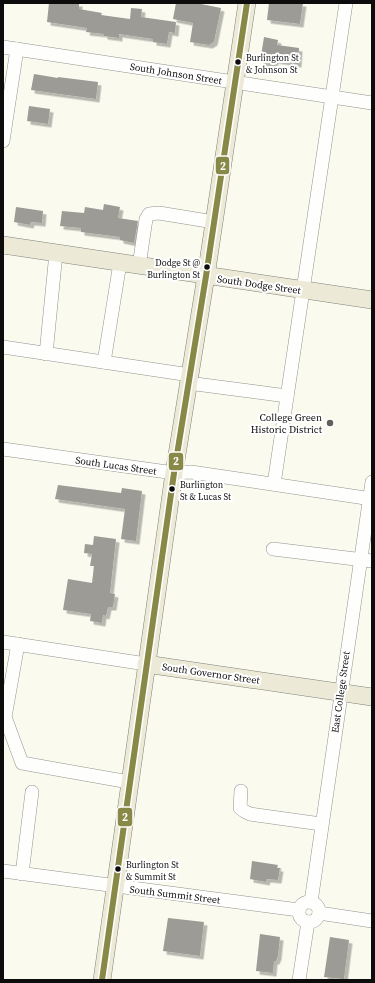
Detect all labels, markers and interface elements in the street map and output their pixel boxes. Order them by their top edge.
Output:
place label: Burlington St & Johnson St [246,52,299,76]
marker: Burlington St & Johnson St [233,57,243,67]
street label: South Johnson Street [129,60,224,87]
line badge: 2 [215,156,230,175]
text: 2 [220,159,226,174]
place label: Dodge St @ Burlington St [147,257,200,281]
marker: Dodge St @ Burlington St [202,262,212,272]
street label: South Dodge Street [216,272,302,297]
place label: College Green Historic District [251,411,323,436]
marker: College Green Historic District [325,418,335,428]
line badge: 2 [168,452,184,471]
street label: South Lucas Street [74,453,158,478]
text: 2 [173,454,179,469]
place label: Burlington St & Lucas St [180,479,231,503]
marker: Burlington St & Lucas St [167,484,177,494]
street label: East College Street [328,650,353,734]
street label: South Governor Street [161,660,261,687]
line badge: 2 [117,807,133,827]
text: 2 [122,810,128,825]
place label: Burlington St & Summit St [126,859,179,883]
marker: Burlington St & Summit St [113,864,123,874]
street label: South Summit Street [129,882,222,907]

